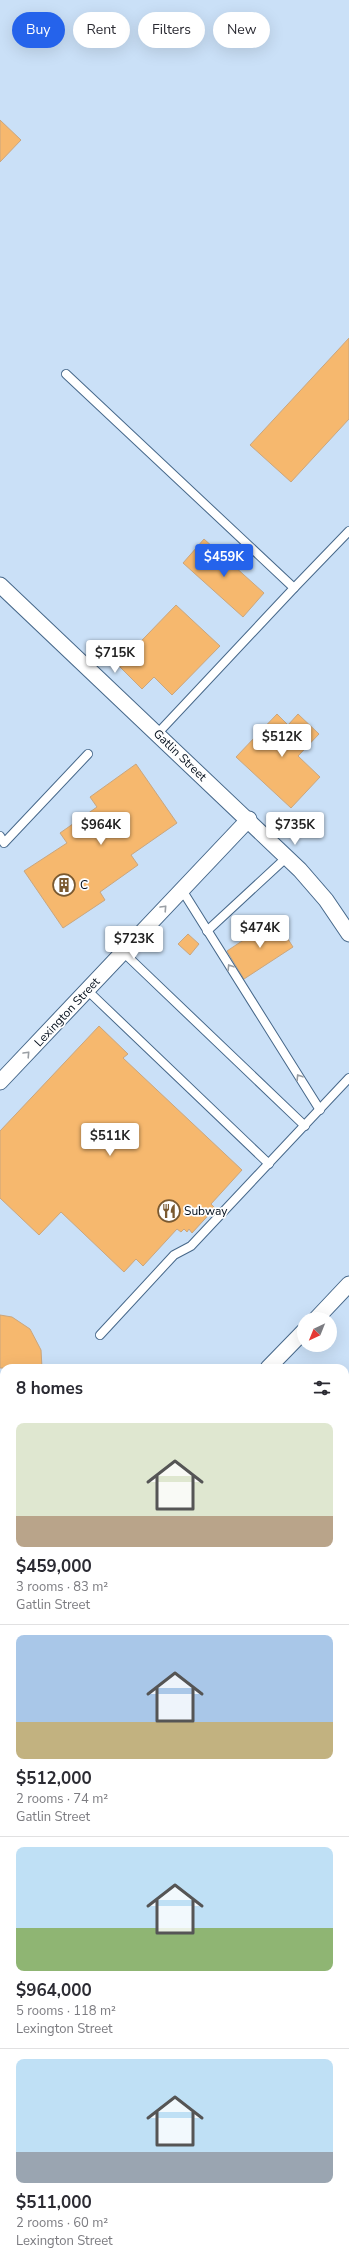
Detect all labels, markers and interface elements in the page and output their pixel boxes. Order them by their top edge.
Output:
chip: Buy [12,12,65,48]
chip: Rent [73,12,130,48]
chip: Filters [138,12,205,48]
chip: New [213,12,270,48]
pin: $459K [196,544,252,578]
text: $459K [204,548,244,566]
pin: $715K [87,640,143,674]
text: $715K [95,644,135,662]
pin: $512K [254,724,310,758]
street label: Gatlin Street [150,726,211,785]
text: $512K [262,728,302,746]
pin: $964K [73,812,129,846]
pin: $735K [267,812,323,846]
text: $964K [81,816,121,834]
text: $735K [275,816,315,834]
building icon: C [51,872,77,898]
place label: C [80,877,88,893]
one-way arrow [159,906,166,913]
pin: $474K [232,915,288,949]
text: $474K [240,919,280,937]
pin: $723K [106,926,162,960]
text: $723K [114,930,154,948]
one-way arrow [228,964,235,971]
street label: Lexington Street [31,973,104,1050]
one-way arrow [22,1051,30,1059]
one-way arrow [297,1074,304,1081]
pin: $511K [82,1123,138,1157]
text: $511K [90,1127,130,1145]
restaurant icon: Subway [156,1198,182,1224]
place label: Subway [184,1203,228,1219]
north arrow [297,1312,337,1352]
map controls [297,1312,337,1352]
text: 8 homes [16,1377,83,1400]
icon: filters [311,1377,333,1399]
icon: home [139,1449,211,1521]
text: $459,000 [16,1555,92,1578]
text: 3 rooms · 83 m² [16,1578,108,1596]
text: Gatlin Street [16,1596,90,1614]
icon: home [139,1661,211,1733]
text: $512,000 [16,1767,92,1790]
text: 2 rooms · 74 m² [16,1790,108,1808]
text: Gatlin Street [16,1808,90,1826]
icon: home [139,1873,211,1945]
text: $964,000 [16,1979,92,2002]
text: 5 rooms · 118 m² [16,2002,116,2020]
text: Lexington Street [16,2020,113,2038]
icon: home [139,2085,211,2157]
text: $511,000 [16,2191,92,2214]
text: 2 rooms · 60 m² [16,2214,108,2232]
text: Lexington Street [16,2232,113,2250]

